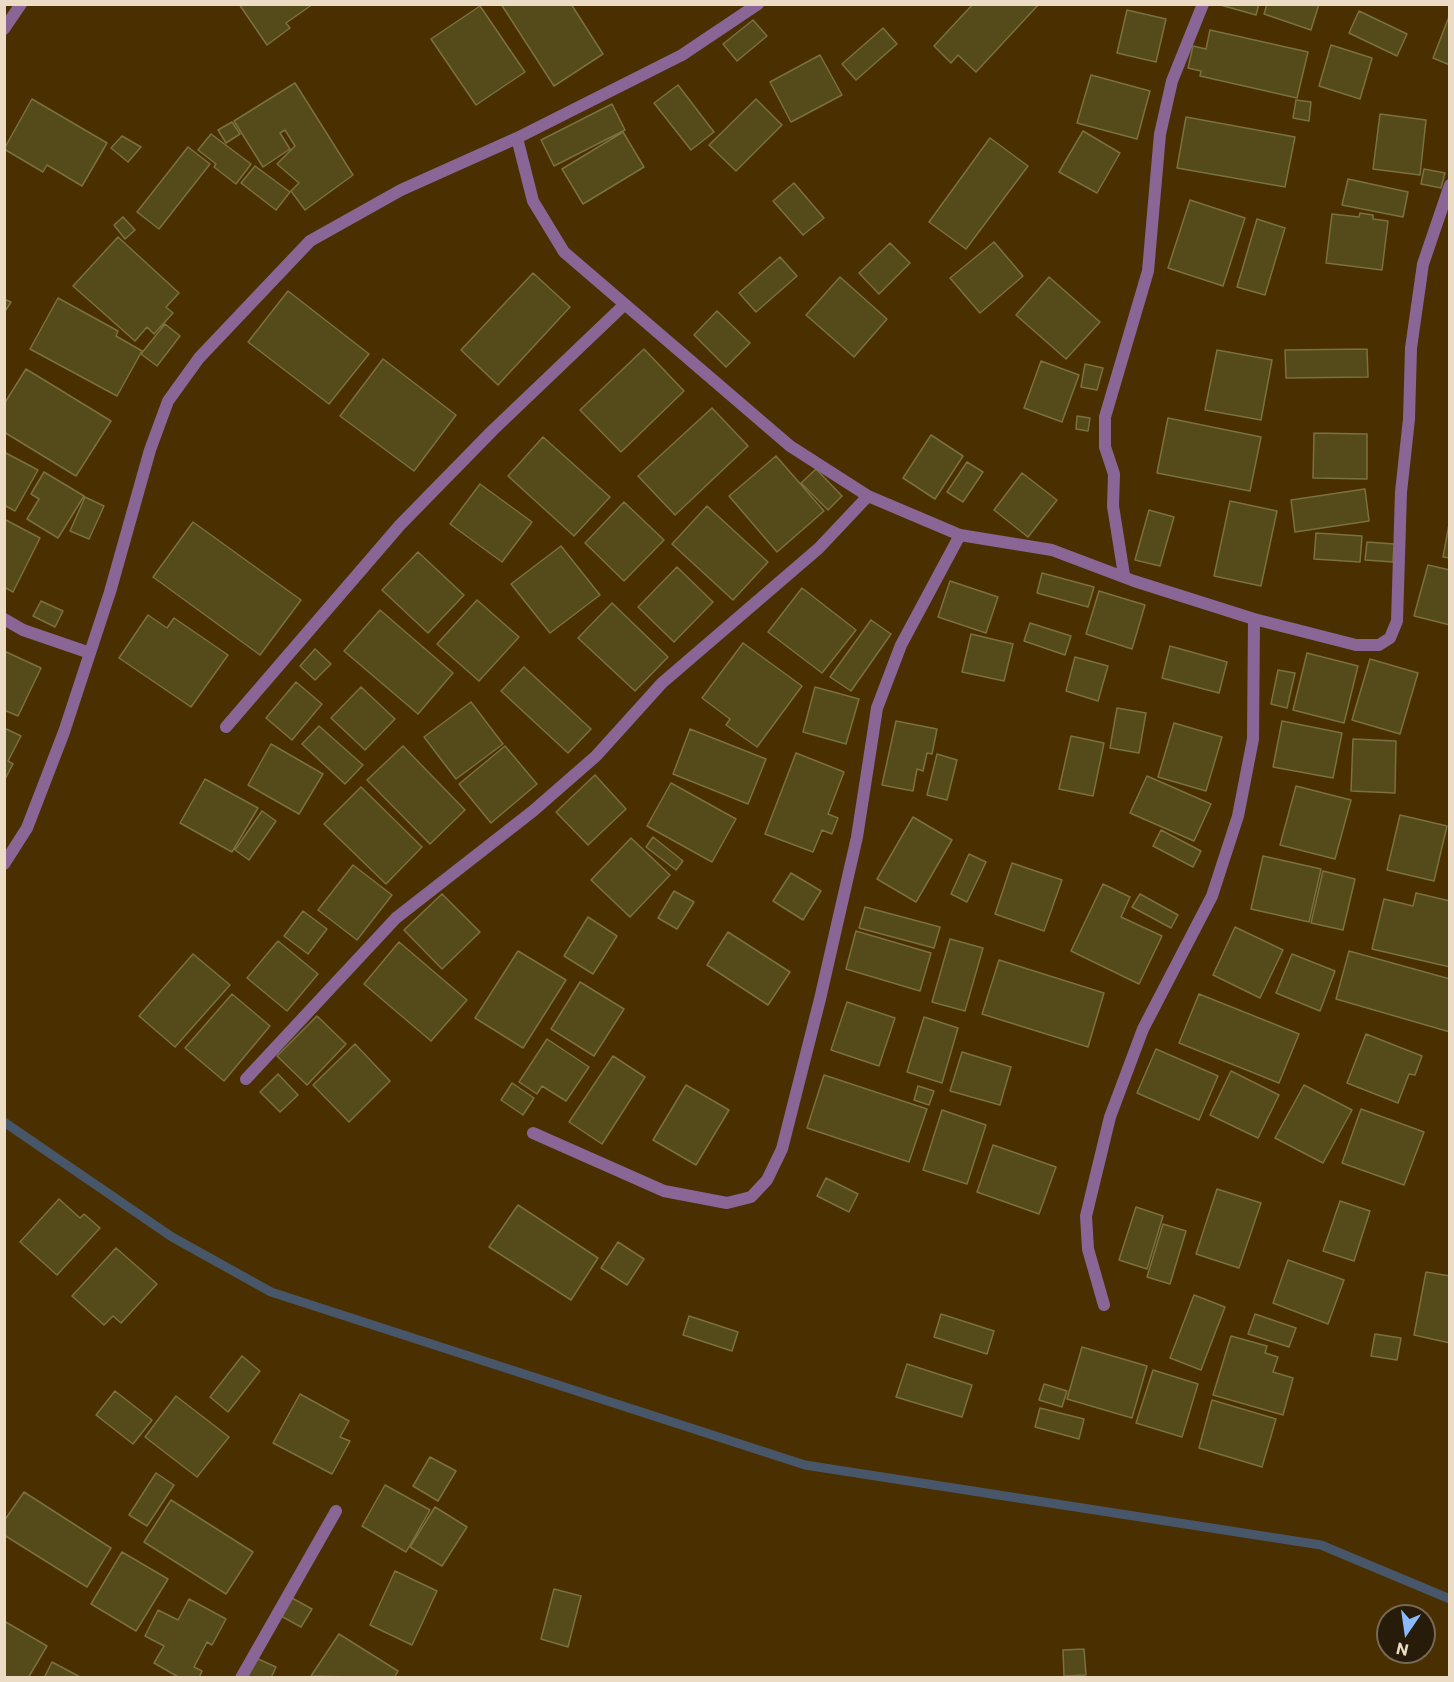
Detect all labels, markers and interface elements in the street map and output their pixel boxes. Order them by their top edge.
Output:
north arrow [1376,1604,1436,1664]
text: N [1394,1639,1410,1661]

